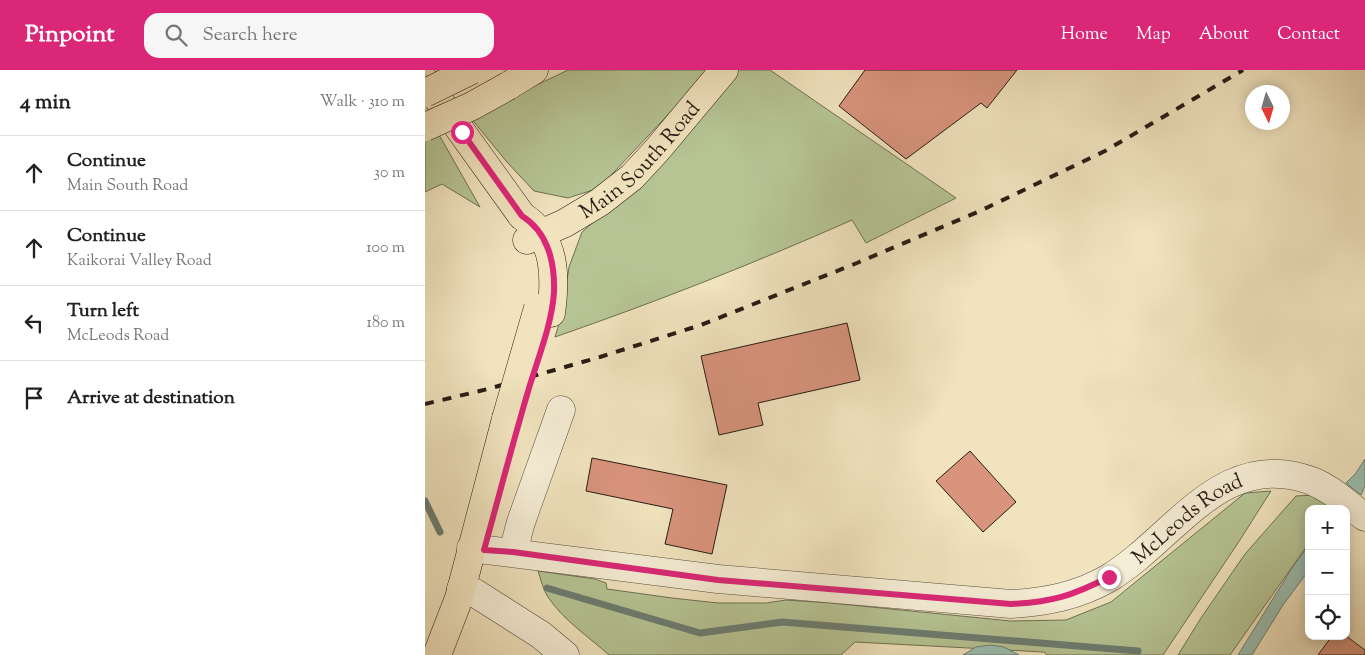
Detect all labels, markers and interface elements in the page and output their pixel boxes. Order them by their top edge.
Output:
search box [144,13,494,58]
text: Pinpoint [25,18,114,52]
icon: search [162,21,190,49]
text: Search here [202,22,298,49]
text: Home [1061,22,1108,48]
text: Map [1136,22,1171,48]
text: About [1199,22,1249,48]
text: Contact [1277,22,1340,48]
north arrow [1245,85,1290,130]
text: 4 min [20,88,71,118]
text: Walk · 310 m [320,91,405,114]
street label: Main South Road [574,96,708,228]
route start [451,121,474,144]
text: Continue [67,148,146,175]
icon: ahead [20,159,48,187]
text: 30 m [374,162,405,185]
text: Main South Road [67,175,188,198]
text: Continue [67,223,146,250]
icon: ahead [20,234,48,262]
text: 100 m [366,237,405,260]
text: Kaikorai Valley Road [67,250,212,273]
text: Turn left [67,298,139,325]
icon: left [20,309,48,337]
text: 180 m [366,312,405,335]
text: McLeods Road [67,325,169,348]
icon: arrive [20,384,48,412]
text: Arrive at destination [67,385,235,412]
street label: McLeods Road [1126,467,1248,573]
map controls [1305,505,1350,640]
button: + [1305,505,1350,550]
button: − [1305,550,1350,595]
route end [1098,566,1121,589]
button: locate [1305,595,1350,640]

